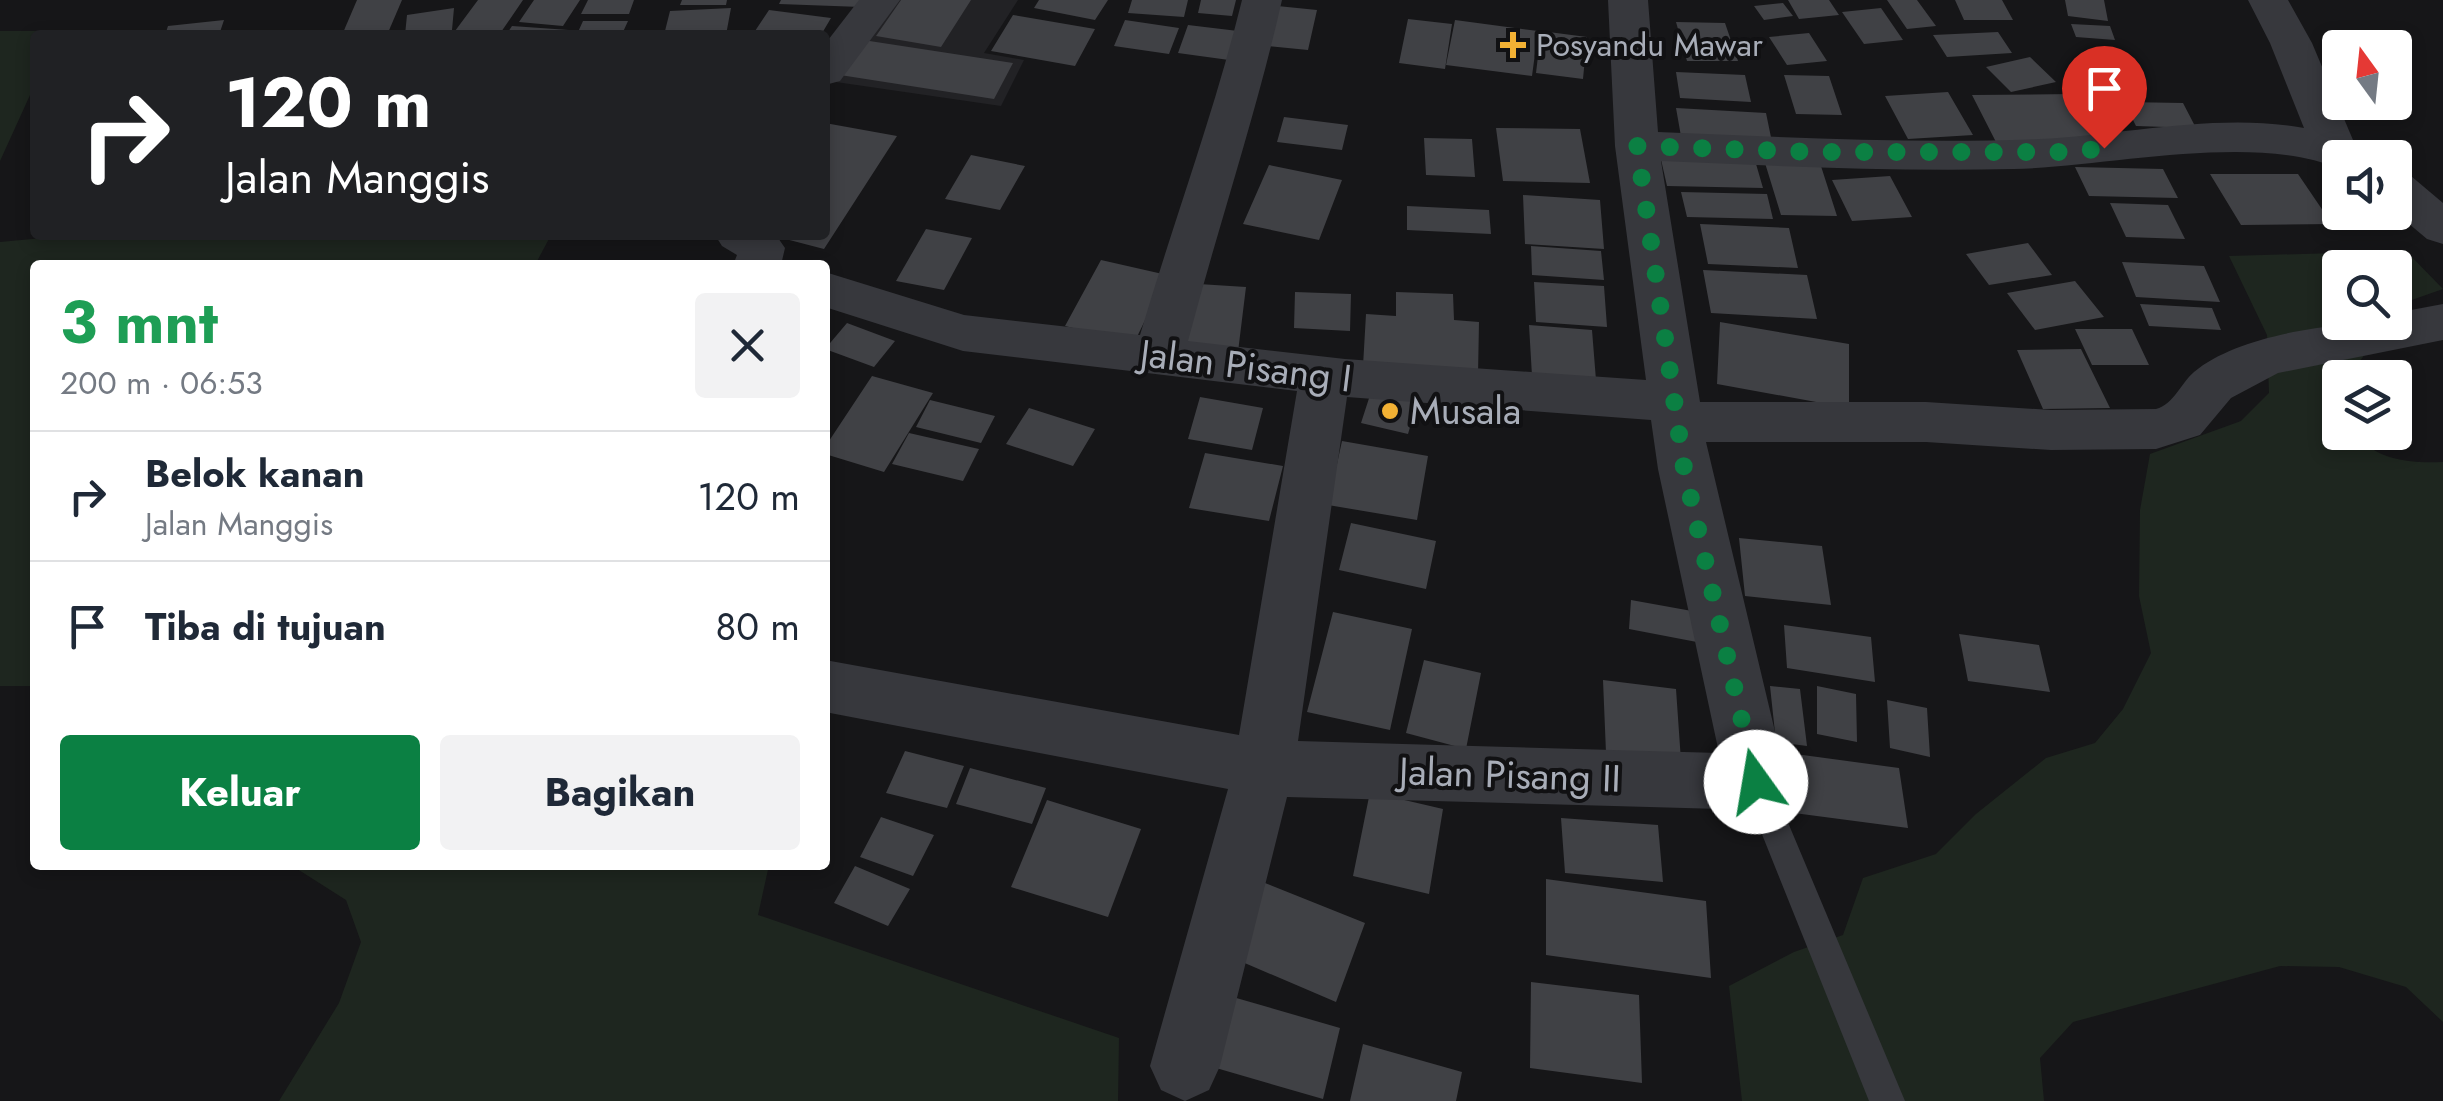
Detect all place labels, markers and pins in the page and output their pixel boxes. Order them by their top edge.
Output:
place label: Posyandu Mawar [1536,22,1763,68]
marker: Posyandu Mawar [1500,32,1526,58]
pin [2062,46,2147,149]
place label: Musala [1410,383,1521,438]
marker: Musala [1379,400,1401,422]

